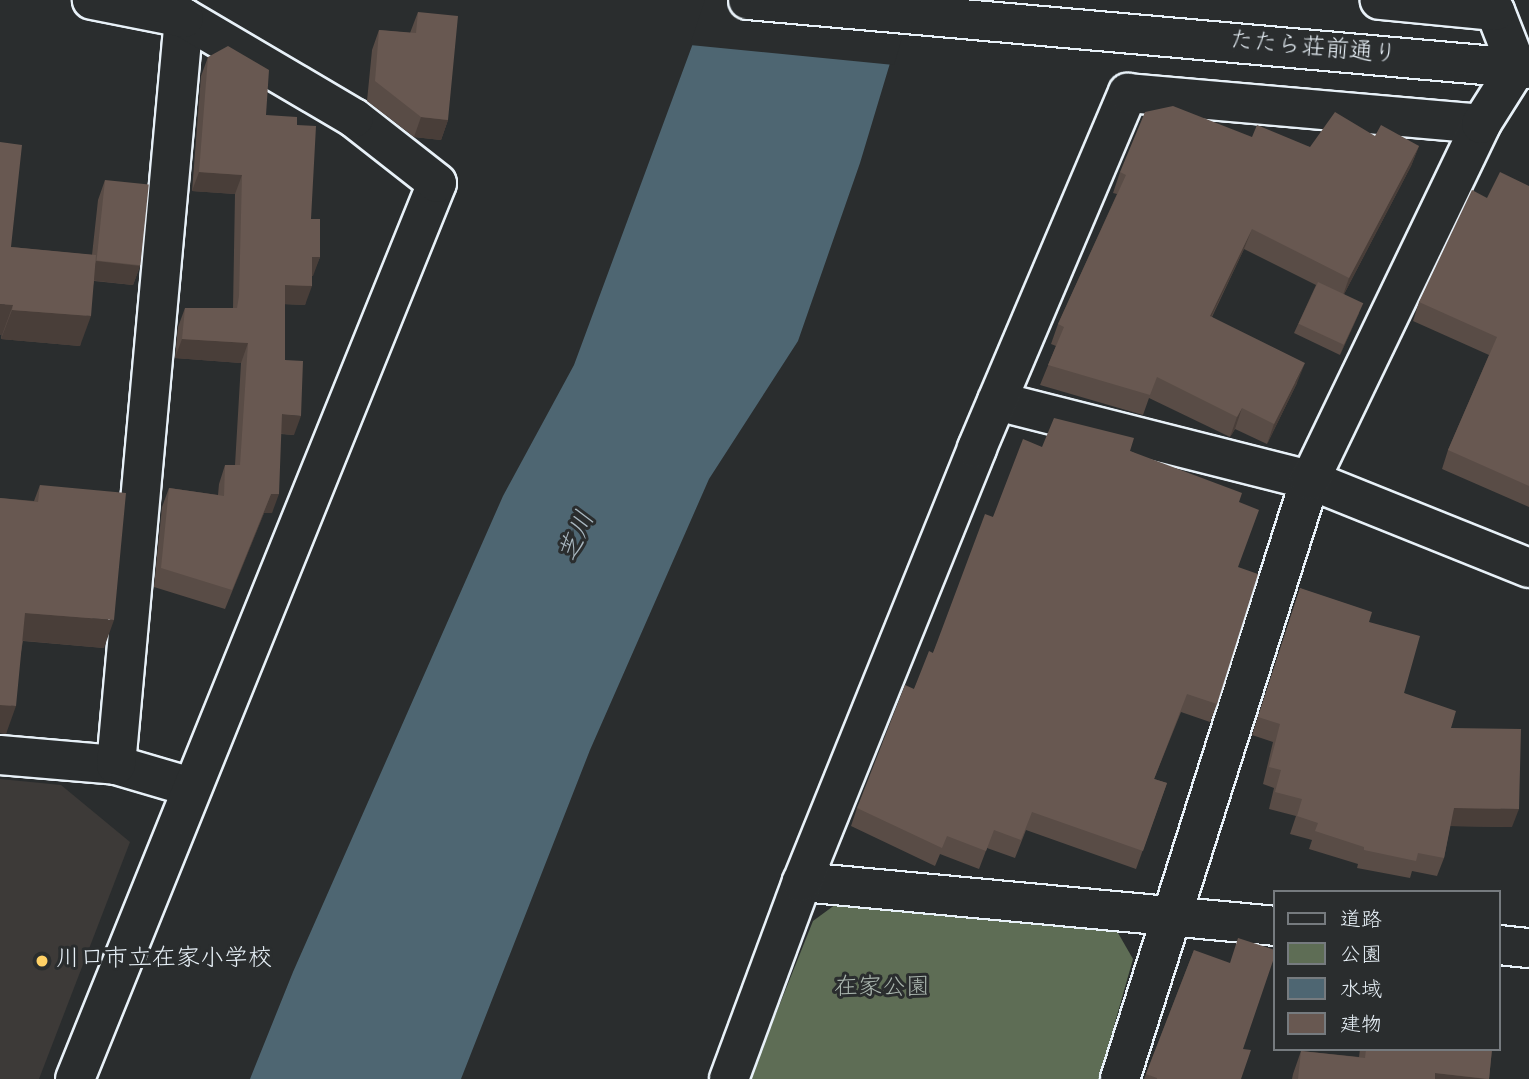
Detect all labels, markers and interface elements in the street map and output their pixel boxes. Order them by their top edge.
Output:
street label: たたら荘前通り [1228,28,1398,72]
water label: 芝川 [555,508,605,568]
legend [1274,890,1501,1051]
text: 道路 [1340,910,1382,935]
text: 公園 [1340,945,1382,970]
place label: 川口市立在家小学校 [56,947,272,975]
marker: 川口市立在家小学校 [34,953,50,969]
park label: 在家公園 [834,976,930,1004]
text: 水域 [1340,980,1382,1005]
text: 建物 [1340,1015,1382,1040]

